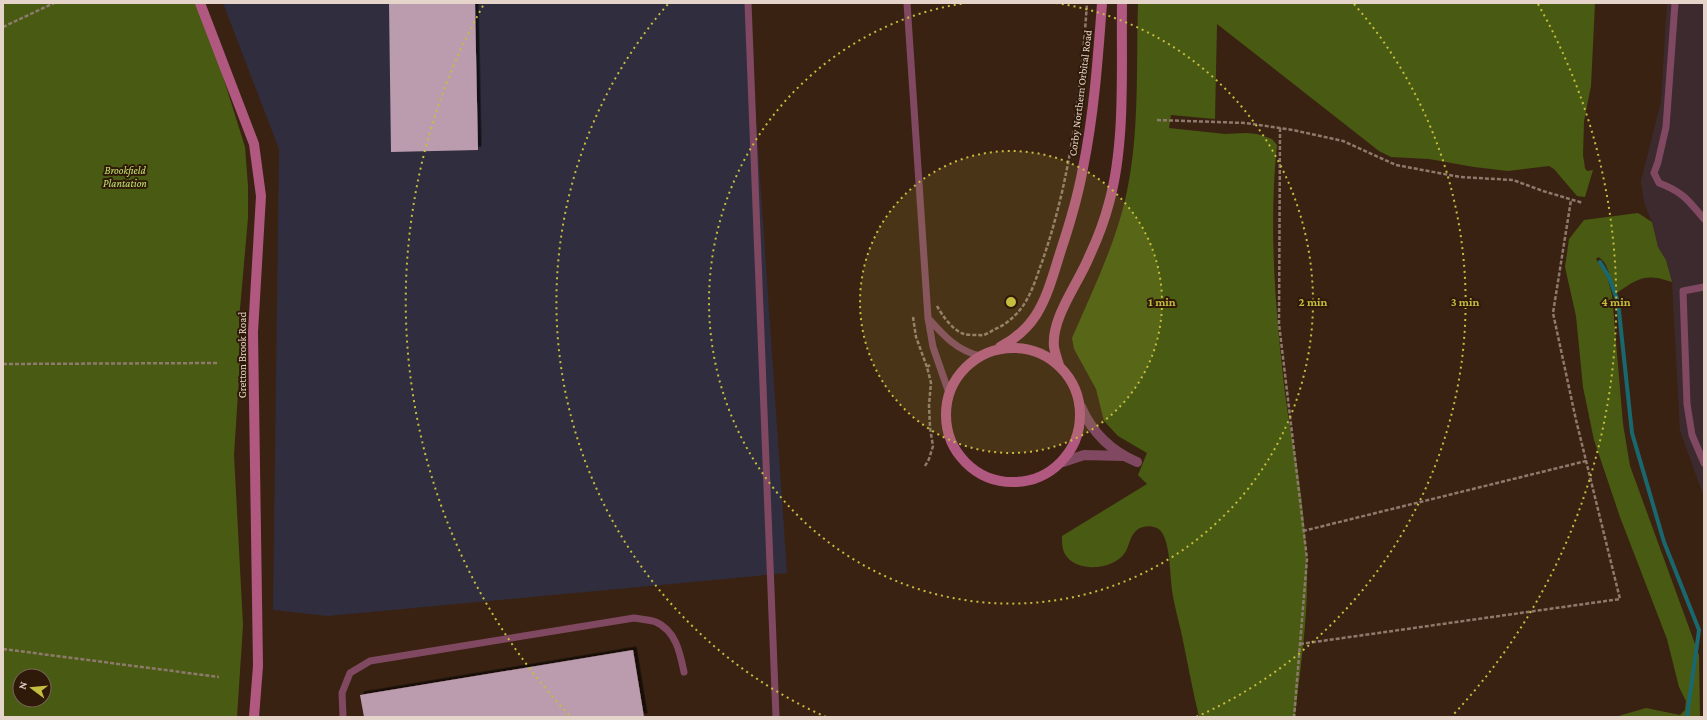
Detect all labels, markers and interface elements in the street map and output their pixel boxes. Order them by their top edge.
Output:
street label: Corby Northern Orbital Road [1066,29,1095,157]
park label: Brookfield Plantation [103,164,147,189]
centre of rings [1004,295,1018,309]
text: 1 min [1148,295,1176,309]
text: 2 min [1299,295,1328,309]
text: 3 min [1451,295,1479,309]
text: 4 min [1601,295,1631,309]
street label: Gretton Brook Road [236,312,248,398]
north arrow [12,668,52,708]
text: N [16,680,29,691]

